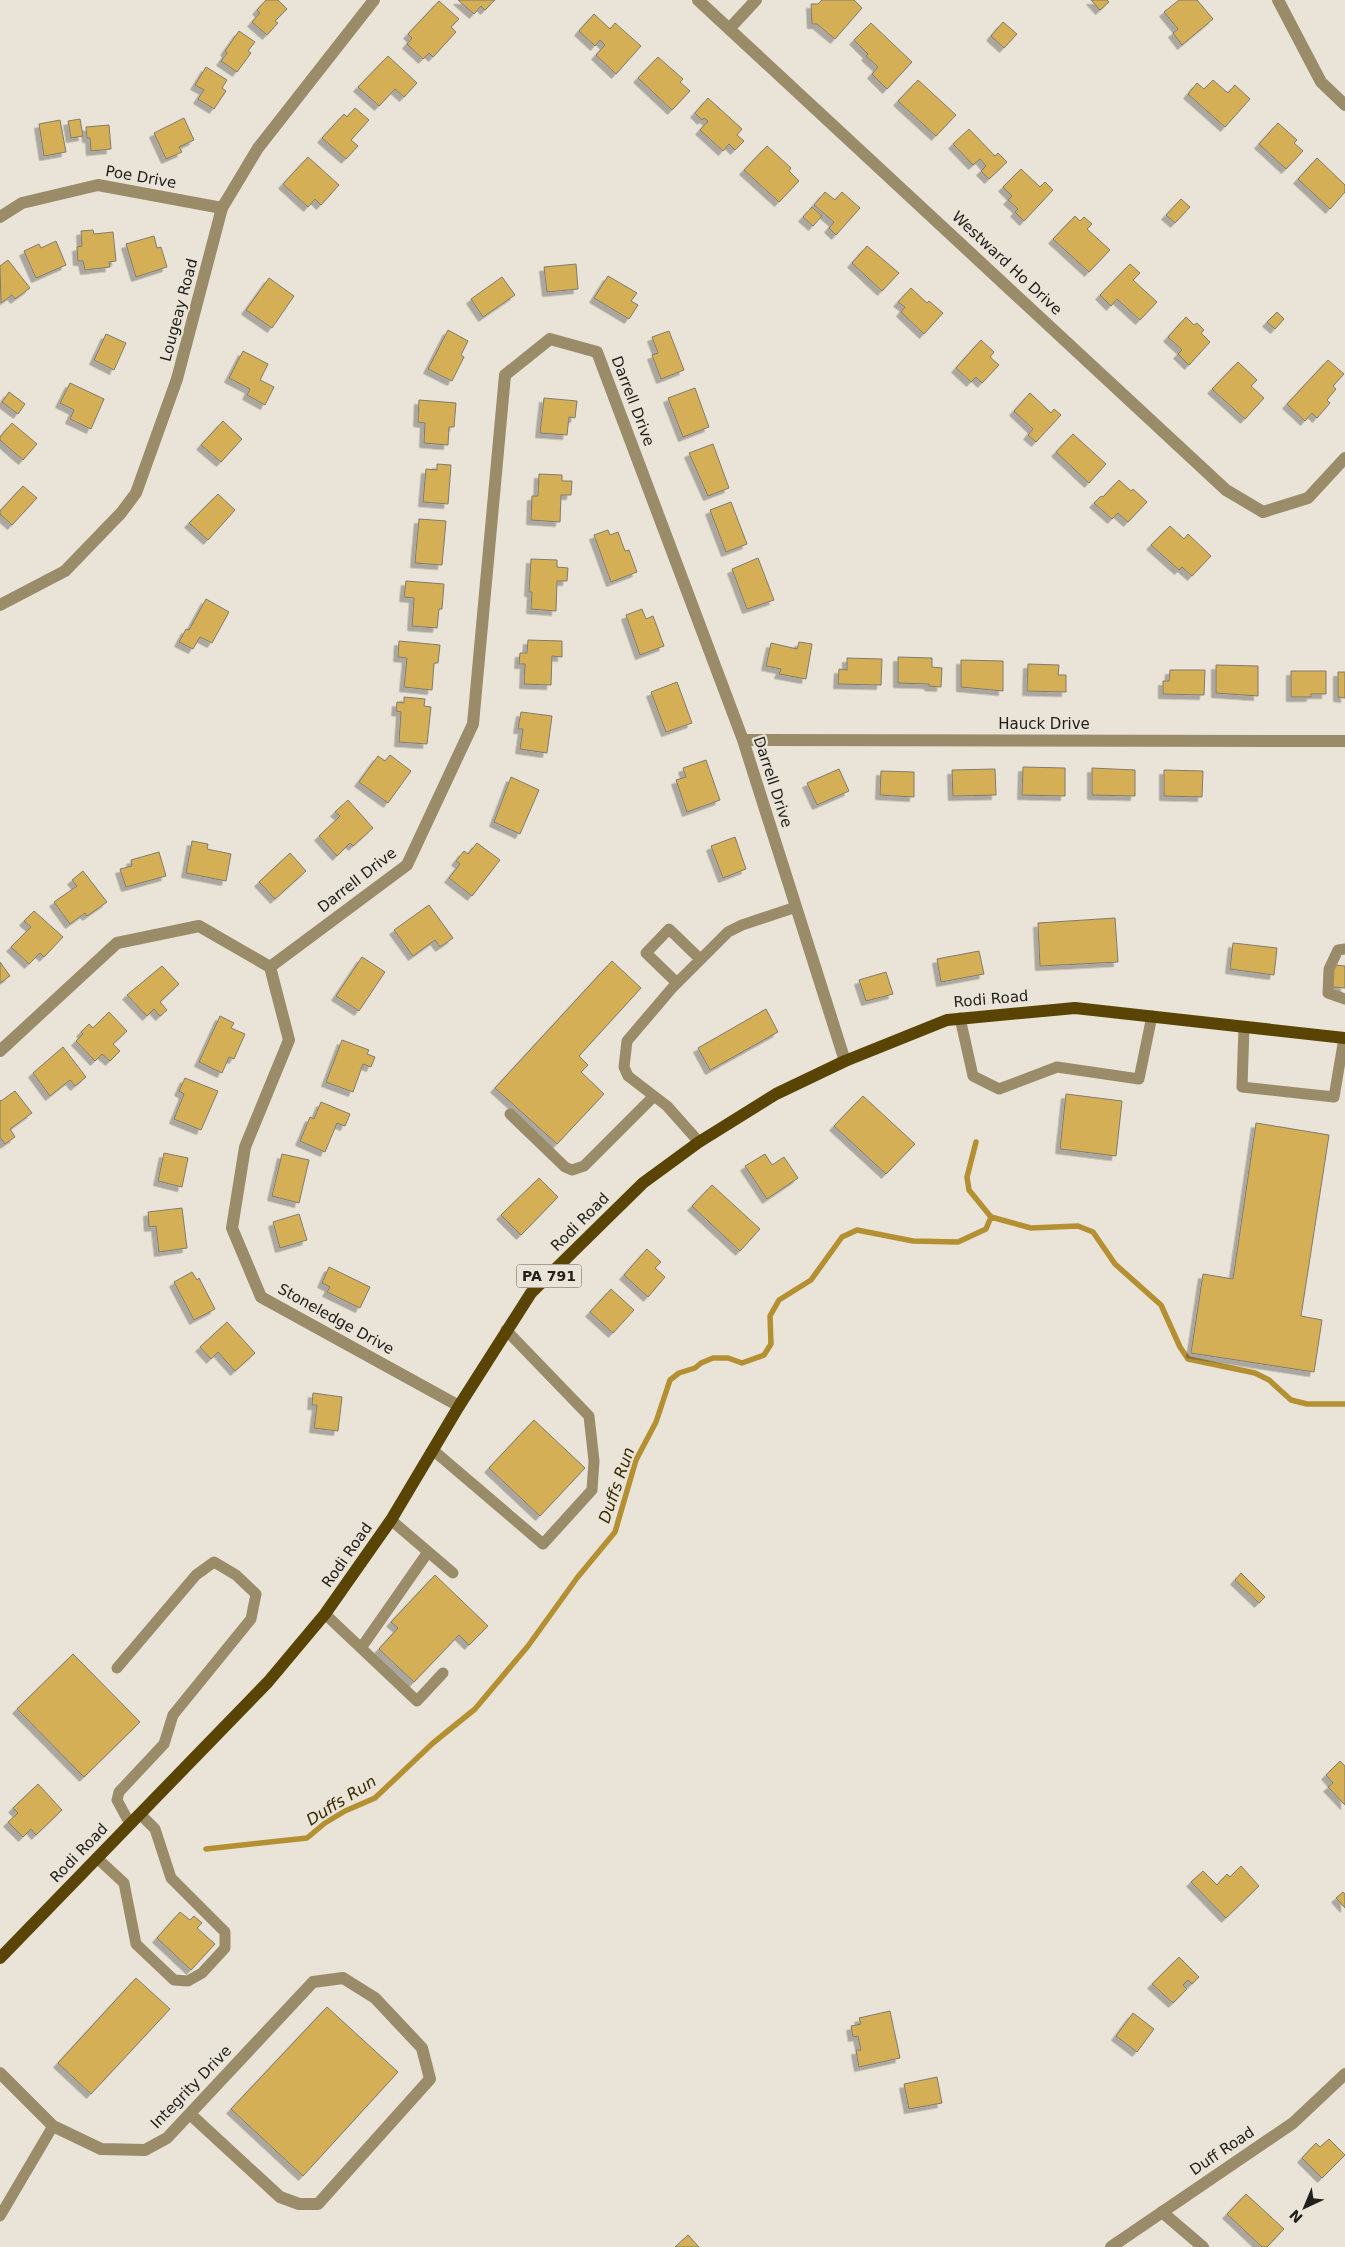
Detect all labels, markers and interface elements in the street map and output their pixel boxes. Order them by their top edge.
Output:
street label: Poe Drive [104,162,178,192]
street label: Westward Ho Drive [948,207,1066,319]
street label: Lougeay Road [157,256,201,364]
street label: Darrell Drive [608,354,658,448]
street label: Hauck Drive [998,715,1090,733]
street label: Darrell Drive [750,734,796,830]
street label: Darrell Drive [314,844,400,916]
street label: Rodi Road [953,987,1029,1011]
street label: Rodi Road [547,1189,613,1255]
road number: PA 791 [516,1264,582,1288]
street label: Stoneledge Drive [275,1280,397,1358]
water label: Duffs Run [595,1445,638,1526]
street label: Rodi Road [318,1519,376,1591]
water label: Duffs Run [303,1771,380,1829]
street label: Rodi Road [46,1820,112,1886]
street label: Integrity Drive [147,2042,235,2132]
street label: Duff Road [1186,2123,1258,2179]
north arrow [1280,2182,1330,2232]
text: N [1286,2207,1306,2226]

